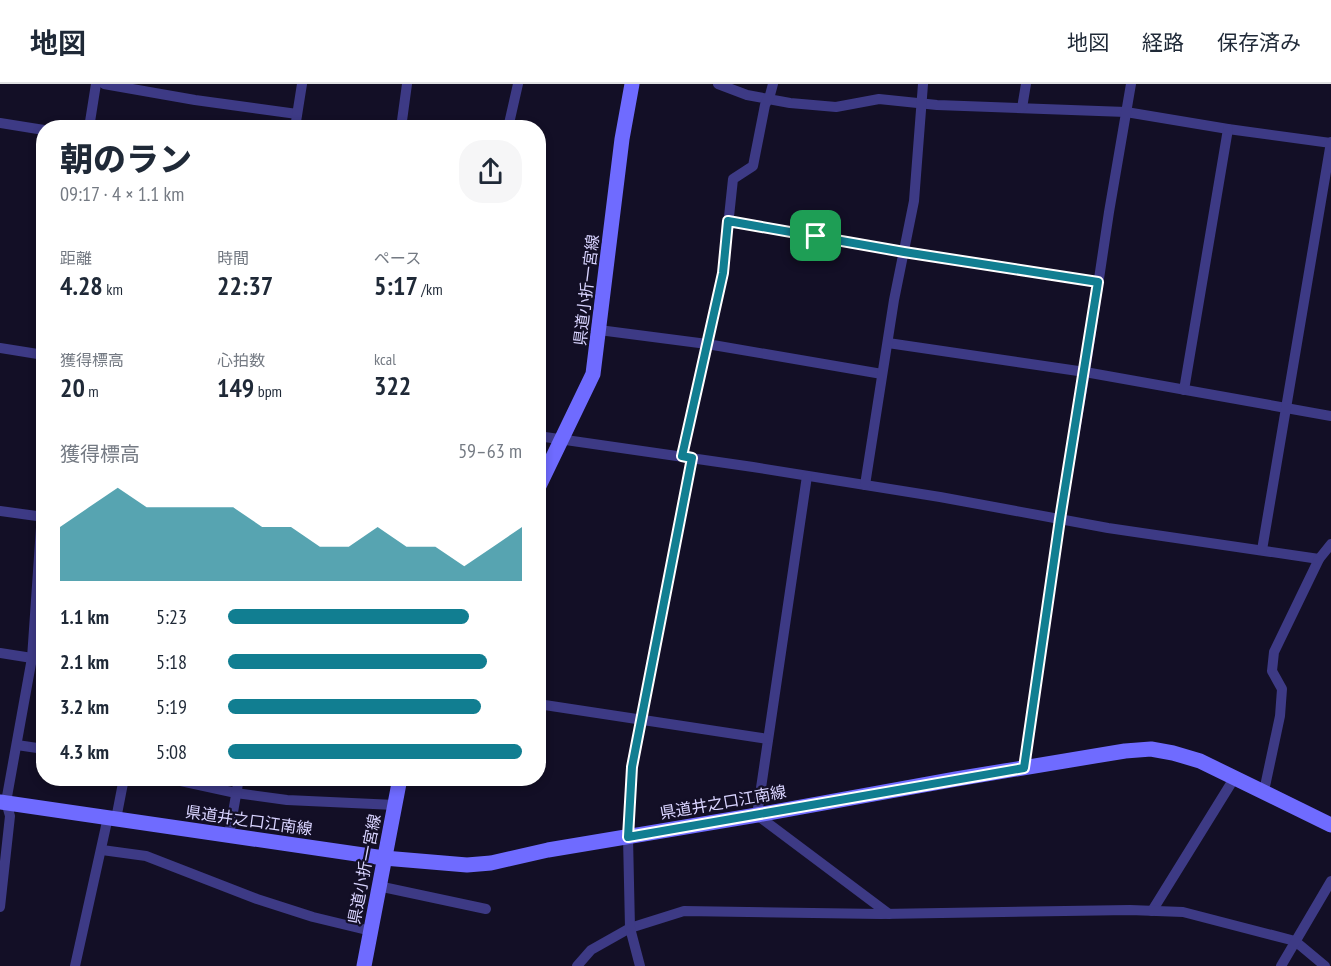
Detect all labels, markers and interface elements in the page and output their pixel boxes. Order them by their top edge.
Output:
text: 地図 [30,24,86,61]
text: 地図 [1067,29,1109,56]
text: 経路 [1142,29,1184,56]
text: 保存済み [1217,29,1301,56]
text: 朝のラン [60,137,192,180]
button: share [459,140,522,203]
text: 09:17 · 4 × 1.1 km [60,181,184,207]
pin [790,210,841,261]
icon: arrive [799,219,832,252]
street label: 県道小折一宮線 [569,233,603,347]
text: 距離 [60,248,92,268]
text: 時間 [217,248,249,268]
text: ペース [374,248,421,268]
text: 4.28 [60,269,103,302]
text: 22:37 [217,269,273,302]
text: 5:17 [374,269,418,302]
text: km [103,279,123,299]
text: /km [418,279,443,299]
text: kcal [374,349,396,369]
text: 獲得標高 [60,350,124,370]
text: 心拍数 [217,350,265,370]
text: 322 [374,369,411,402]
text: 20 [60,371,85,404]
text: 149 [217,371,254,404]
text: m [85,381,99,401]
text: bpm [254,381,282,401]
text: 59–63 m [458,438,522,464]
text: 獲得標高 [60,441,140,467]
text: 1.1 km [60,604,109,630]
text: 5:23 [156,604,187,630]
text: 2.1 km [60,649,109,675]
text: 5:18 [156,649,187,675]
text: 3.2 km [60,694,109,720]
text: 5:19 [156,694,187,720]
text: 4.3 km [60,739,109,765]
text: 5:08 [156,739,187,765]
street label: 県道井之口江南線 [658,781,788,823]
street label: 県道井之口江南線 [184,801,314,839]
street label: 県道小折一宮線 [343,812,385,926]

